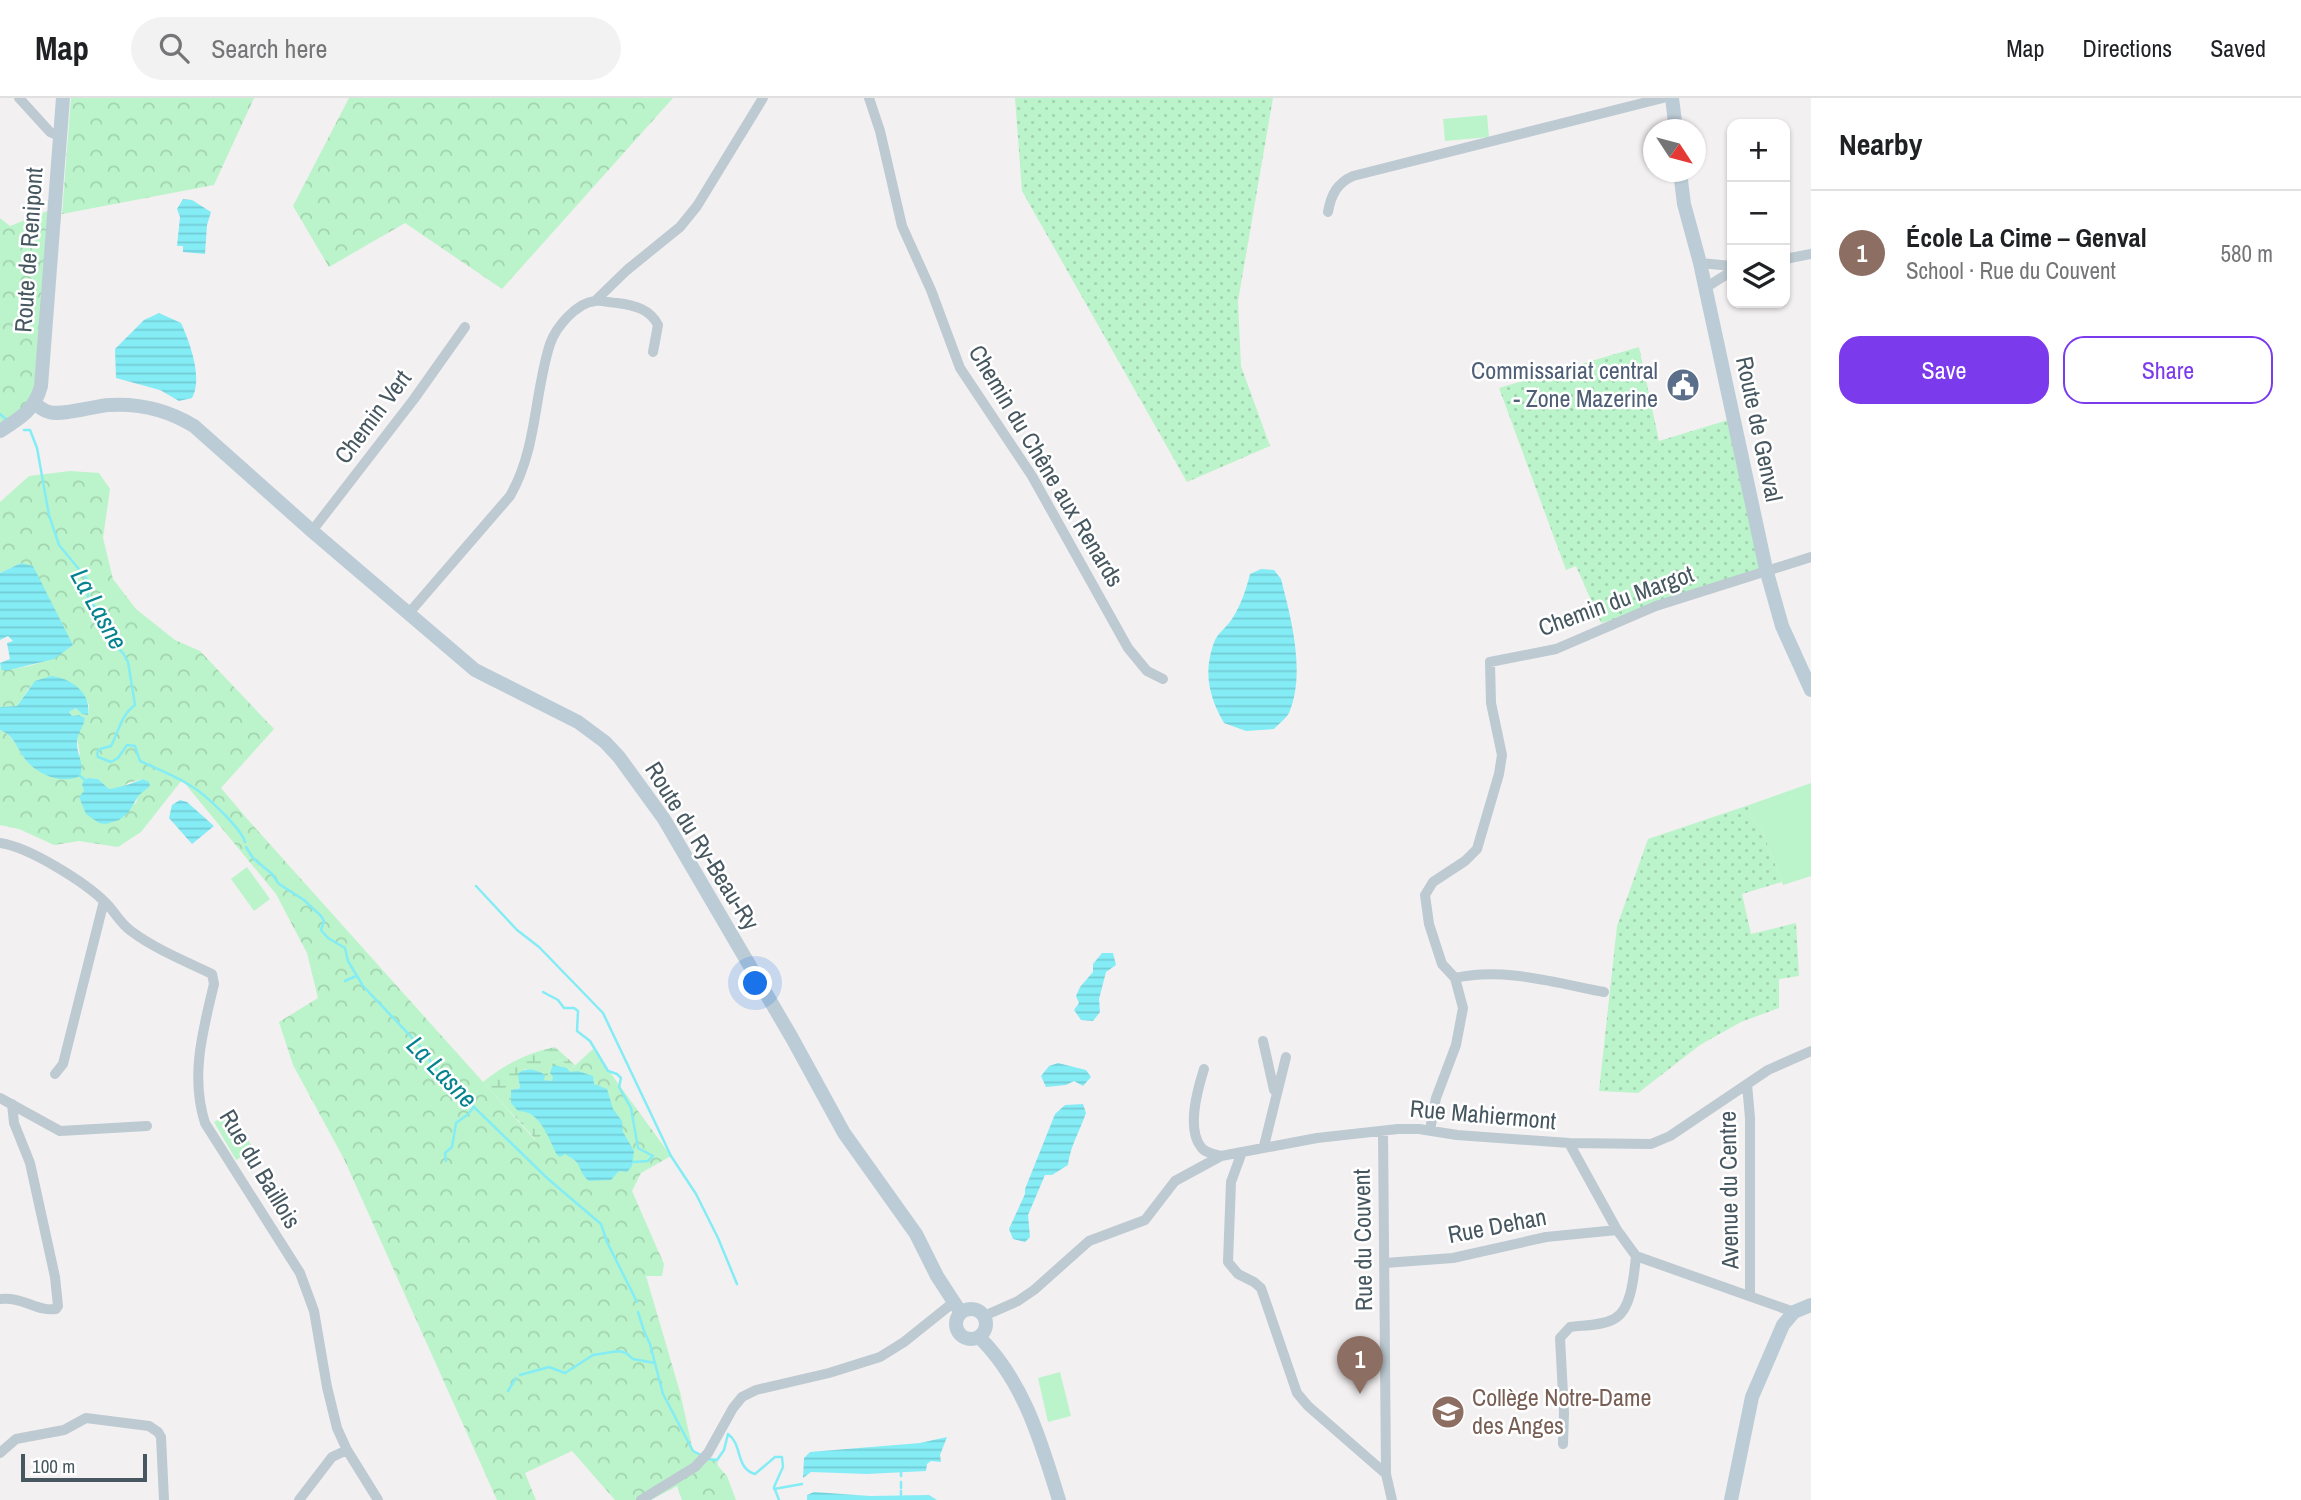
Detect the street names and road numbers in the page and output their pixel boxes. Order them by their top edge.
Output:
street label: Route de Renipont [6,166,50,333]
street label: Chemin du Chêne aux Renards [962,339,1132,592]
street label: Route de Genval [1729,353,1791,504]
street label: Chemin Vert [327,363,418,470]
street label: Chemin du Margot [1534,557,1698,643]
street label: Route du Ry-Beau-Ry [638,755,768,936]
street label: Rue Mahiermont [1409,1092,1558,1136]
street label: Rue du Baillois [213,1103,309,1234]
street label: Avenue du Centre [1711,1111,1745,1270]
street label: Rue du Couvent [1345,1168,1379,1311]
street label: Rue Dehan [1445,1200,1549,1250]

